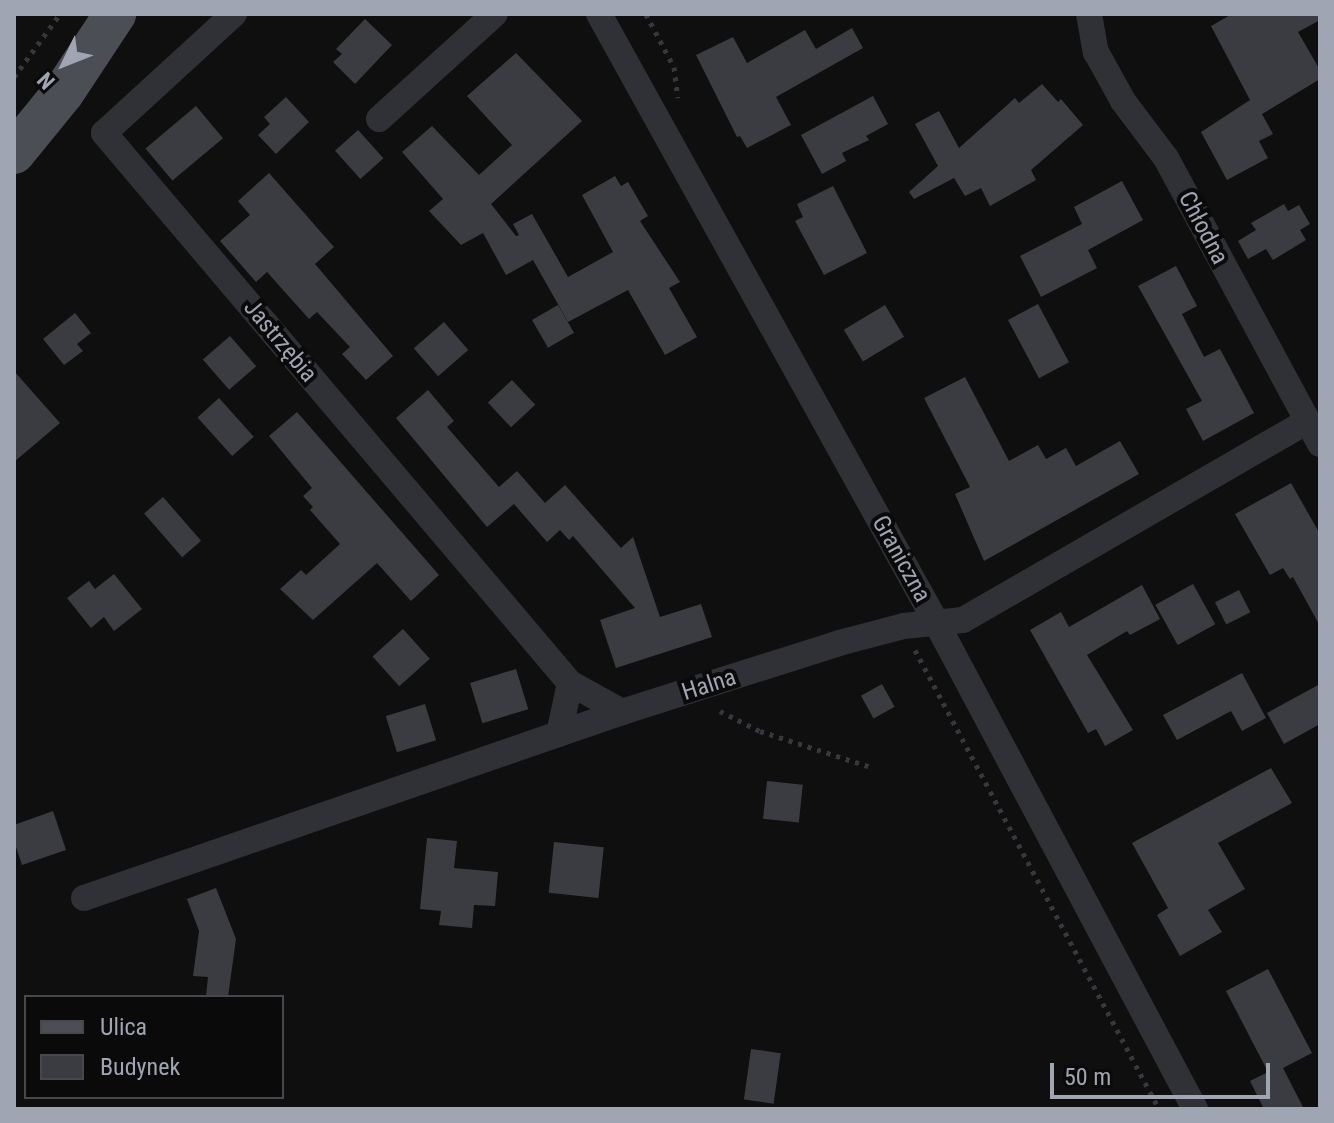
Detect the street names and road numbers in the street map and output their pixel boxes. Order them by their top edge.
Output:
street label: Chłodna [1172,187,1234,269]
street label: Jastrzębia [237,294,323,388]
street label: Graniczna [866,511,936,607]
street label: Halna [678,663,740,707]

